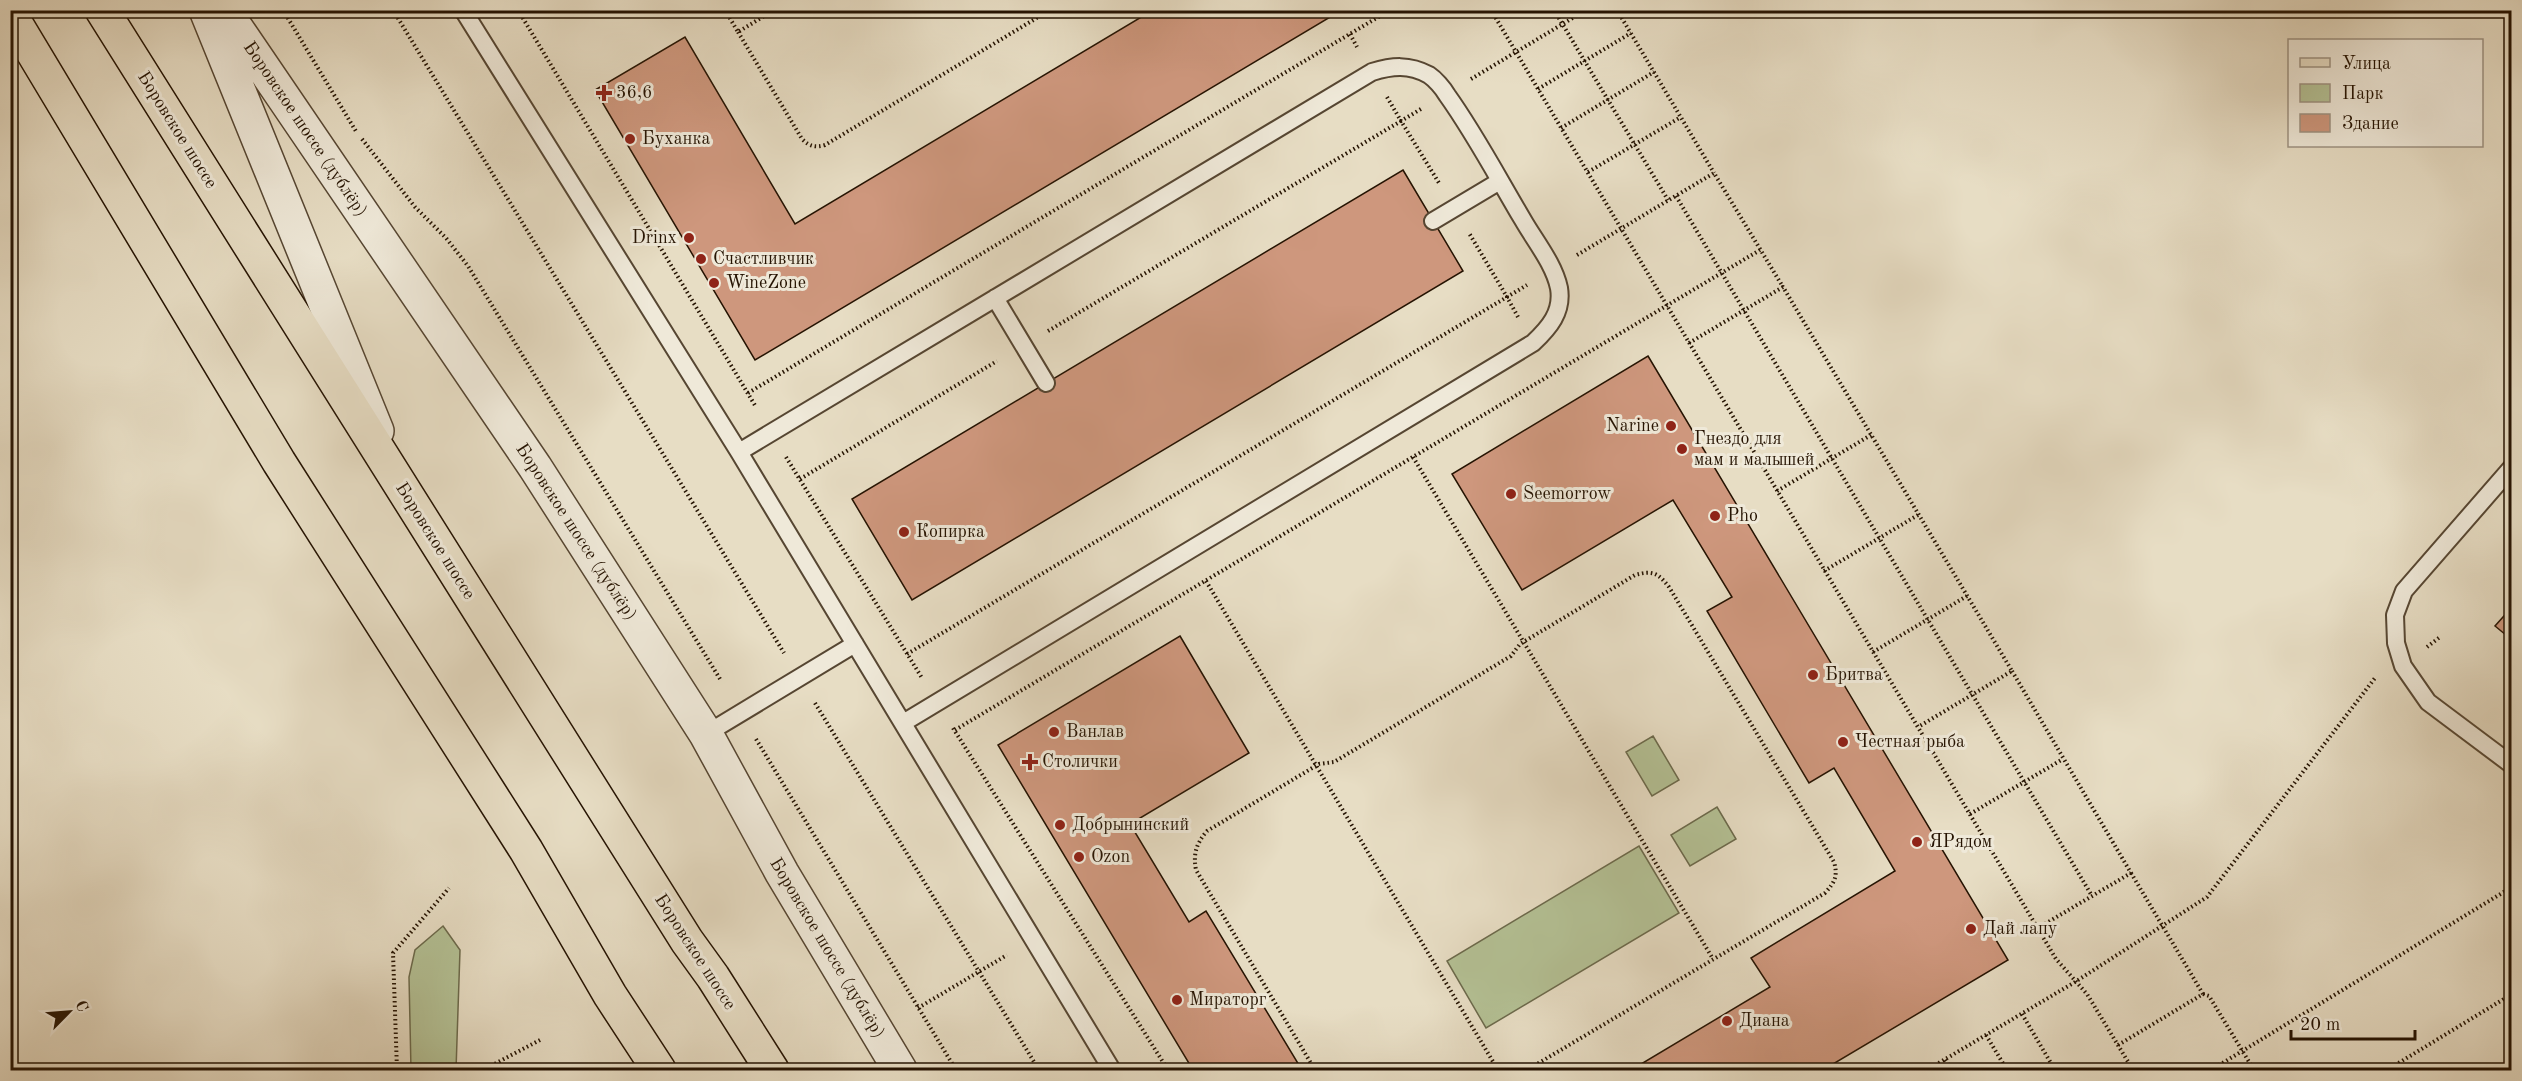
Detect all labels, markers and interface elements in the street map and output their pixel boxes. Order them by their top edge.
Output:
street label: Боровское шоссе (дублёр) [240,38,371,220]
legend [2288,39,2483,147]
text: Улица [2342,55,2391,73]
street label: Боровское шоссе [134,68,220,192]
place label: 36,6 [616,84,652,102]
text: Парк [2342,85,2383,103]
marker: 36,6 [597,86,611,100]
text: Здание [2342,115,2399,133]
place label: Буханка [642,130,710,148]
marker: Буханка [623,132,637,146]
place label: Drinx [632,229,677,247]
marker: Drinx [682,231,696,245]
place label: Счастливчик [713,250,814,268]
marker: Счастливчик [694,252,708,266]
place label: WineZone [726,274,806,292]
marker: WineZone [707,276,721,290]
place label: Narine [1606,417,1659,435]
marker: Narine [1664,419,1678,433]
place label: Гнездо для мам и малышей [1694,430,1814,469]
street label: Боровское шоссе (дублёр) [512,440,641,624]
marker: Гнездо для мам и малышей [1675,442,1689,456]
street label: Боровское шоссе [392,479,478,603]
place label: Seemorrow [1523,485,1611,503]
marker: Seemorrow [1504,487,1518,501]
place label: Pho [1727,507,1758,525]
marker: Pho [1708,509,1722,523]
place label: Копирка [916,523,985,541]
marker: Копирка [897,525,911,539]
place label: Бритва [1825,666,1883,684]
marker: Бритва [1806,668,1820,682]
place label: Ванлав [1066,723,1124,741]
marker: Ванлав [1047,725,1061,739]
place label: Честная рыба [1855,733,1965,751]
marker: Честная рыба [1836,735,1850,749]
place label: Столички [1042,753,1118,771]
marker: Столички [1023,755,1037,769]
place label: Добрынинский [1072,816,1189,834]
marker: Добрынинский [1053,818,1067,832]
place label: ЯРядом [1929,833,1992,851]
marker: ЯРядом [1910,835,1924,849]
place label: Ozon [1091,848,1130,866]
marker: Ozon [1072,850,1086,864]
street label: Боровское шоссе (дублёр) [766,854,889,1041]
street label: Боровское шоссе [651,891,739,1013]
place label: Дай лапу [1983,920,2058,938]
marker: Дай лапу [1964,922,1978,936]
north arrow [39,982,99,1042]
place label: Мираторг [1189,991,1267,1009]
marker: Мираторг [1170,993,1184,1007]
text: С [71,998,90,1015]
scale bar [2291,1003,2416,1041]
place label: Диана [1739,1012,1790,1030]
marker: Диана [1720,1014,1734,1028]
text: 20 m [2300,1016,2340,1034]

